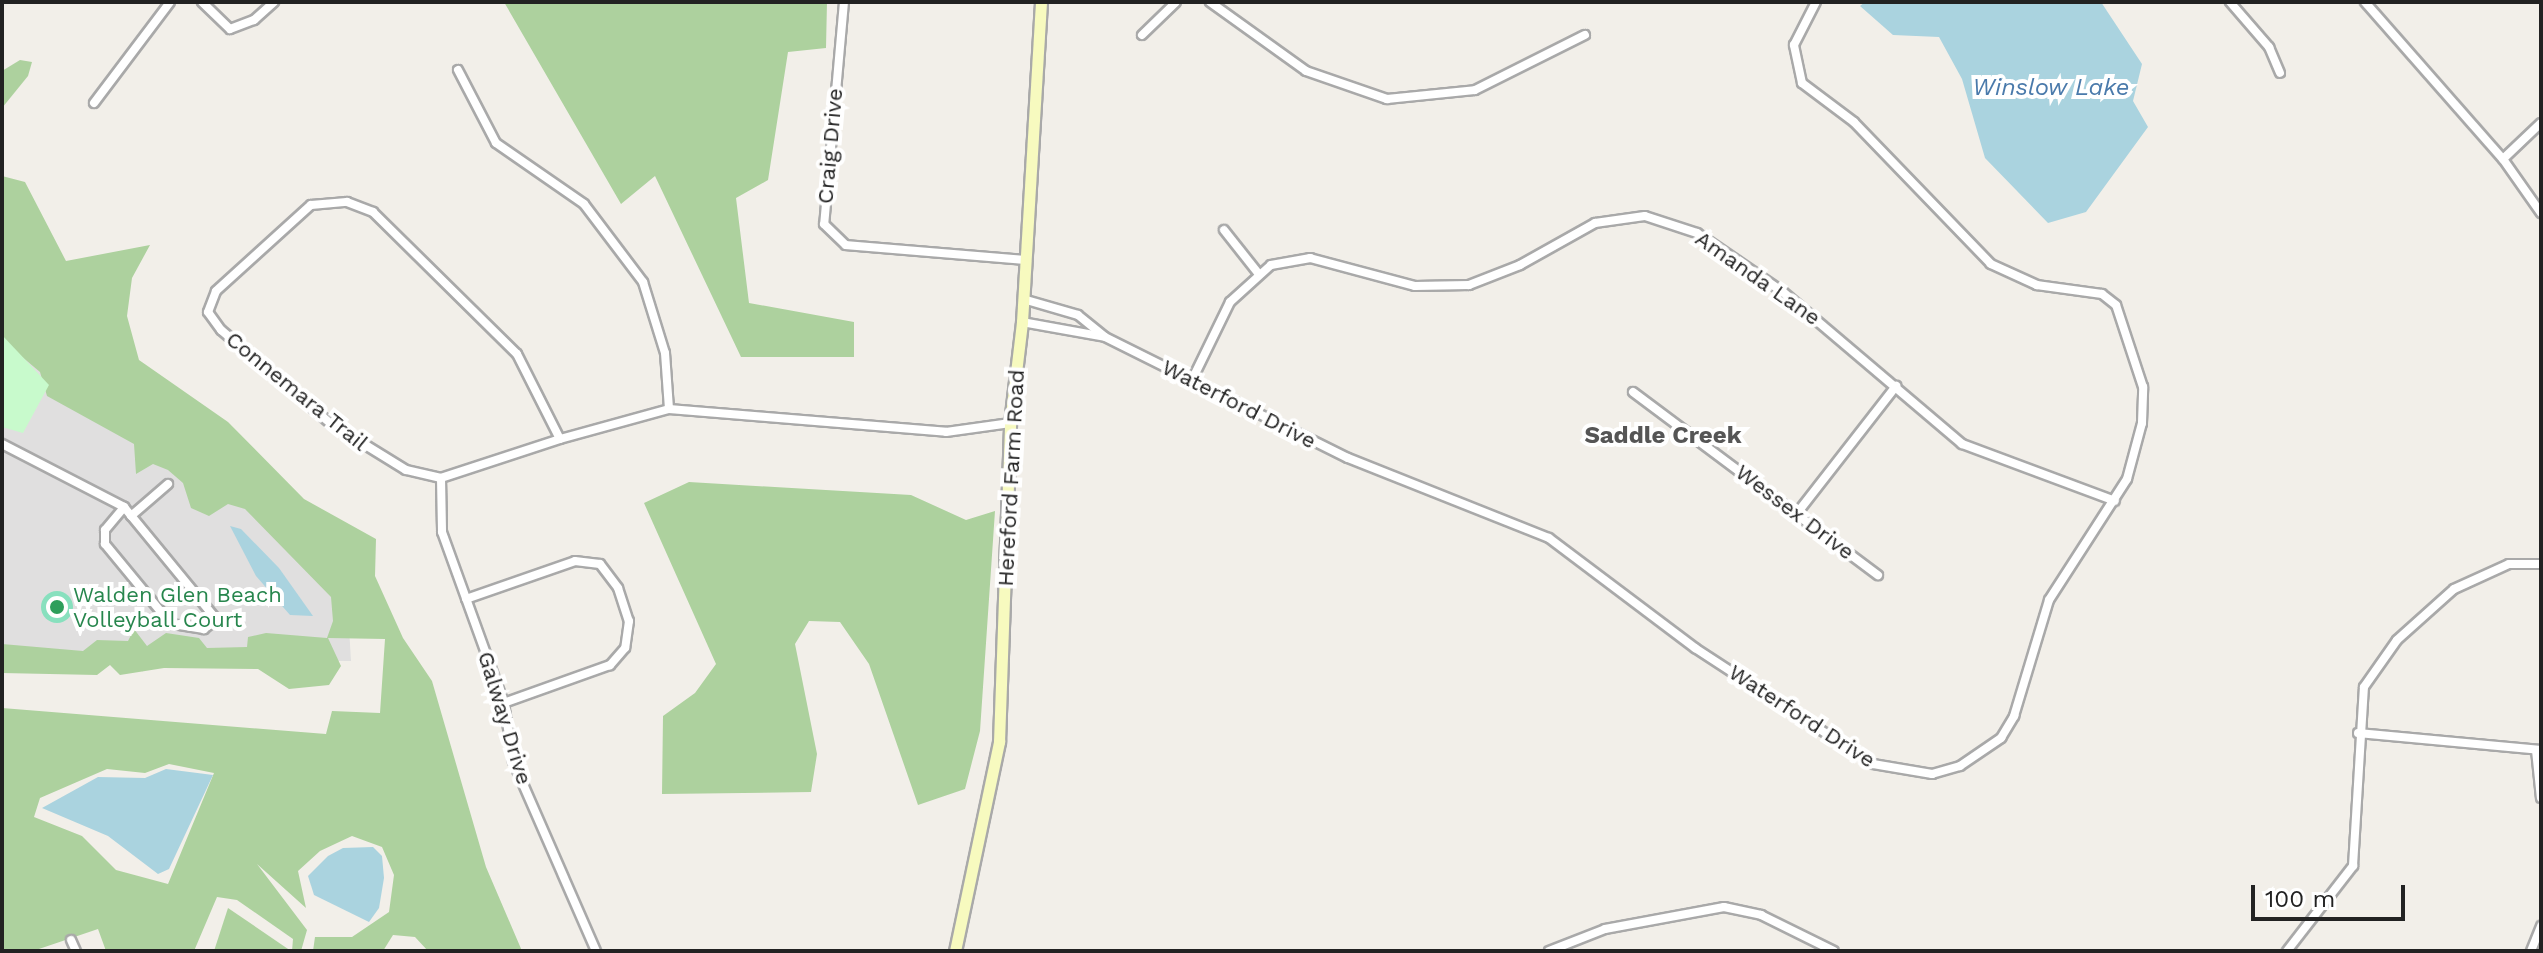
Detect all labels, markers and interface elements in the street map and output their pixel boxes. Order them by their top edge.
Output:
water label: Winslow Lake [1972,74,2130,102]
street label: Craig Drive [812,87,848,205]
street label: Amanda Lane [1690,225,1826,331]
street label: Connemara Trail [220,325,374,457]
street label: Waterford Drive [1158,354,1320,454]
street label: Hereford Farm Road [992,369,1030,587]
district label: Saddle Creek [1584,422,1742,450]
street label: Wessex Drive [1730,459,1860,565]
place label: Walden Glen Beach Volleyball Court [73,581,282,632]
marker: Walden Glen Beach Volleyball Court [48,598,66,616]
street label: Galway Drive [472,648,538,788]
street label: Waterford Drive [1724,659,1880,773]
scale bar [2255,869,2409,919]
text: 100 m [2265,885,2335,913]

